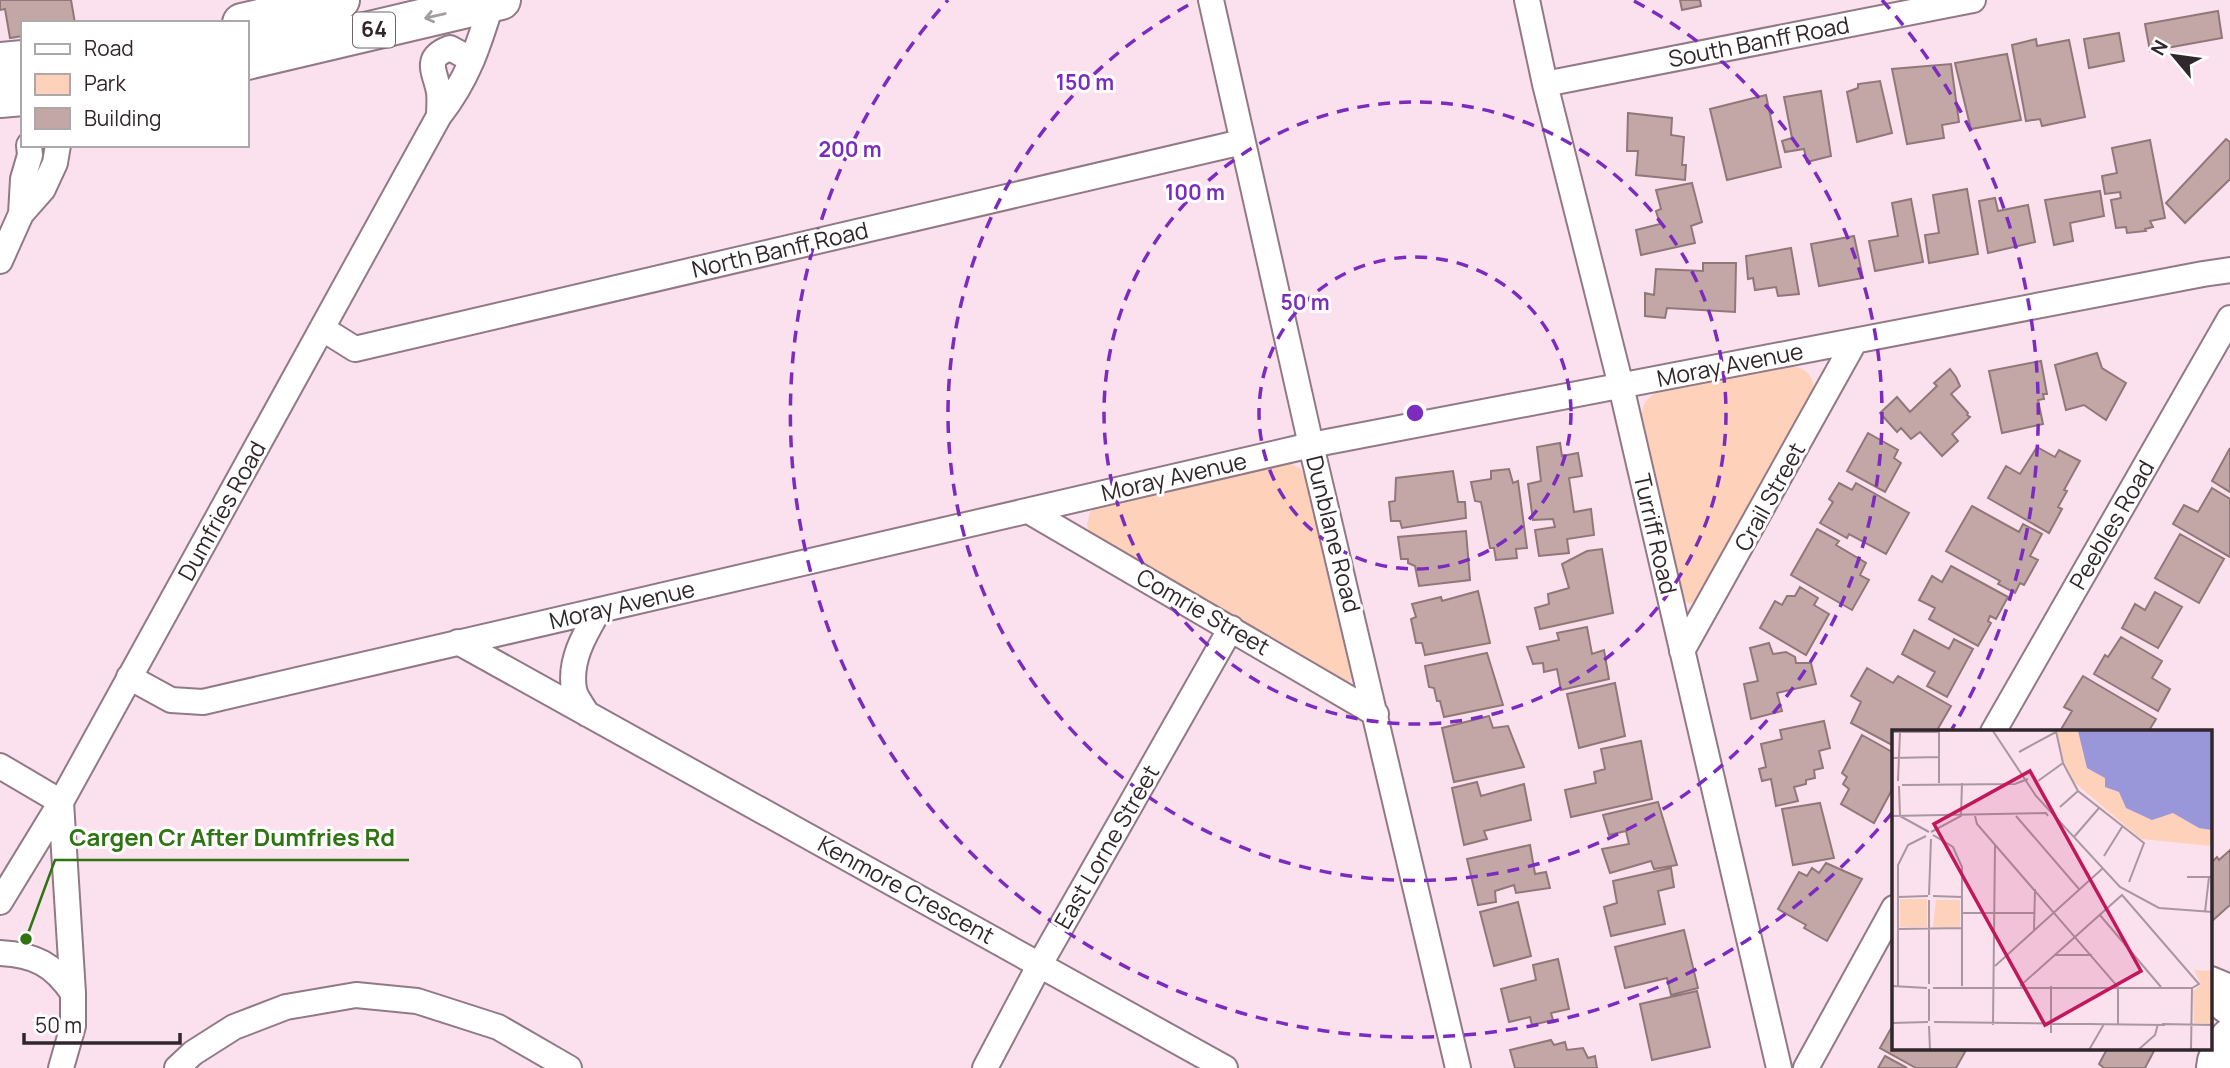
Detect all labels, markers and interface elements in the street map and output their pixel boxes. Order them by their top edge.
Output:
street label: South Banff Road [1666,8,1852,74]
one-way arrow [424,9,447,23]
road number: 64 [353,12,395,48]
legend [21,21,248,147]
north arrow [2139,21,2209,91]
text: Road [84,34,134,62]
text: N [2144,35,2174,60]
text: 150 m [1056,68,1114,96]
text: Park [84,69,126,97]
text: Building [84,104,161,132]
text: 200 m [818,135,882,163]
text: 100 m [1165,178,1225,206]
street label: North Banff Road [688,213,871,285]
text: 50 m [1280,288,1330,316]
street label: Moray Avenue [1654,334,1806,394]
centre of rings [1403,401,1427,425]
street label: Dumfries Road [170,435,273,586]
street label: Crail Street [1726,436,1812,557]
street label: Moray Avenue [1098,444,1250,508]
street label: Dunblane Road [1299,452,1369,616]
street label: Peebles Road [2061,454,2161,595]
street label: Turriff Road [1627,470,1685,597]
street label: Comrie Street [1131,560,1276,662]
street label: Moray Avenue [546,572,698,636]
inset map [1892,730,2212,1050]
street label: East Lorne Street [1046,759,1166,934]
callout: Cargen Cr After Dumfries Rd [55,815,409,860]
text: Cargen Cr After Dumfries Rd [69,820,395,853]
street label: Kenmore Crescent [813,827,1000,951]
scale bar [24,1002,180,1046]
text: 50 m [35,1011,82,1039]

